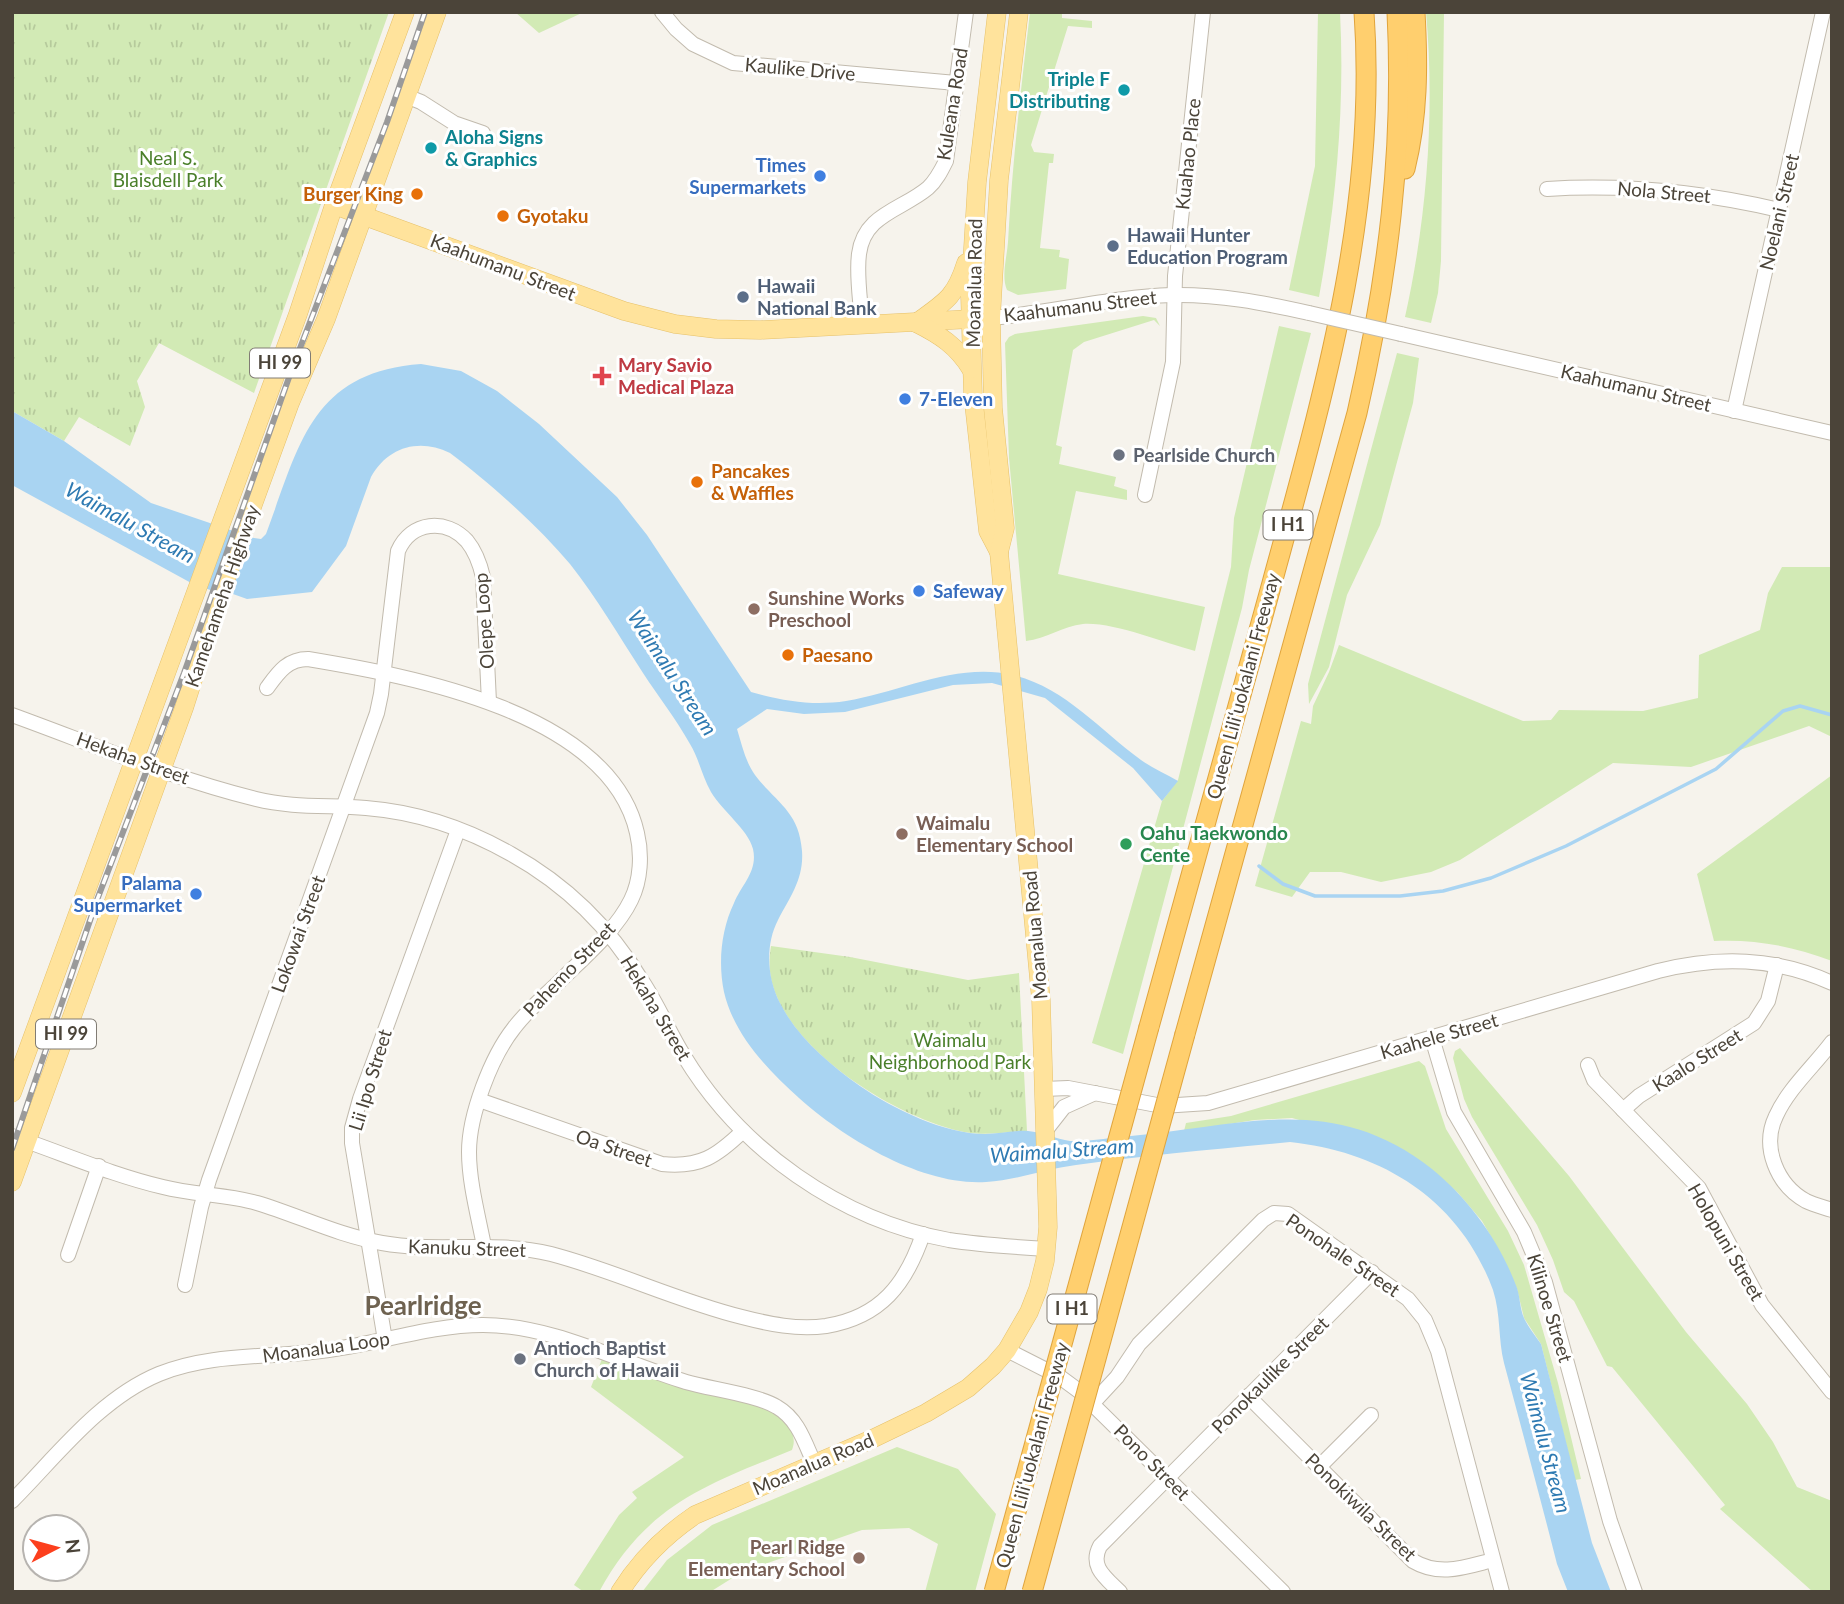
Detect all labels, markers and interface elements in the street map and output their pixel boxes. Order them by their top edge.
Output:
street label: Kuleana Road [931,46,972,162]
street label: Kaulike Drive [744,52,856,85]
place label: Triple F Distributing [1009,67,1110,112]
marker: Triple F Distributing [1116,82,1132,98]
street label: Kuahao Place [1170,97,1205,211]
place label: Aloha Signs & Graphics [444,125,543,170]
marker: Aloha Signs & Graphics [423,140,439,156]
park label: Neal S. Blaisdell Park [113,146,224,191]
street label: Noelani Street [1754,151,1803,272]
place label: Times Supermarkets [689,153,806,198]
marker: Times Supermarkets [812,168,828,184]
street label: Nola Street [1616,176,1712,207]
place label: Burger King [303,182,403,205]
marker: Burger King [409,186,425,202]
place label: Gyotaku [517,204,589,227]
marker: Gyotaku [495,208,511,224]
street label: Moanalua Road [961,218,986,348]
place label: Hawaii Hunter Education Program [1127,223,1288,268]
street label: Kaahumanu Street [427,228,579,305]
marker: Hawaii Hunter Education Program [1105,238,1121,254]
place label: Hawaii National Bank [757,274,877,319]
street label: Kaahumanu Street [1002,285,1158,326]
marker: Hawaii National Bank [735,289,751,305]
road number: HI 99 [250,348,310,377]
place label: Mary Savio Medical Plaza [618,353,734,398]
street label: Kaahumanu Street [1559,359,1714,416]
marker: Mary Savio Medical Plaza [592,366,612,386]
place label: 7-Eleven [919,387,993,410]
marker: 7-Eleven [897,391,913,407]
place label: Pearlside Church [1133,443,1275,466]
marker: Pearlside Church [1111,447,1127,463]
place label: Pancakes & Waffles [711,459,794,504]
marker: Pancakes & Waffles [689,474,705,490]
water label: Waimalu Stream [62,476,200,568]
street label: Kamehameha Highway [179,501,264,690]
road number: I H1 [1264,510,1312,540]
street label: Queen Liliʻuokalani Freeway [1201,570,1284,801]
street label: Olepe Loop [469,572,498,670]
place label: Safeway [933,579,1005,602]
marker: Safeway [911,583,927,599]
place label: Sunshine Works Preschool [768,586,904,631]
marker: Sunshine Works Preschool [746,601,762,617]
water label: Waimalu Stream [623,605,723,740]
place label: Paesano [802,643,873,666]
marker: Paesano [780,647,796,663]
street label: Hekaha Street [74,726,193,789]
place label: Waimalu Elementary School [916,811,1073,856]
place label: Oahu Taekwondo Cente [1140,821,1288,866]
marker: Waimalu Elementary School [894,826,910,842]
marker: Oahu Taekwondo Cente [1118,836,1134,852]
street label: Moanalua Road [1017,870,1052,1000]
place label: Palama Supermarket [74,871,182,916]
street label: Lokowai Street [266,872,329,996]
marker: Palama Supermarket [188,886,204,902]
street label: Pahemo Street [518,916,620,1021]
street label: Hekaha Street [616,951,697,1065]
street label: Kaahele Street [1377,1008,1501,1063]
road number: HI 99 [36,1020,96,1049]
street label: Kaalo Street [1648,1023,1746,1096]
street label: Lii Ipo Street [343,1026,396,1134]
park label: Waimalu Neighborhood Park [869,1028,1032,1073]
street label: Oa Street [573,1124,656,1171]
water label: Waimalu Stream [989,1132,1135,1167]
street label: Holopuni Street [1684,1179,1769,1305]
street label: Ponohale Street [1282,1208,1405,1301]
street label: Kanuku Street [407,1234,527,1261]
street label: Kilinoe Street [1523,1251,1578,1365]
district label: Pearlridge [364,1289,482,1321]
road number: I H1 [1048,1294,1096,1324]
street label: Ponokaulike Street [1206,1311,1333,1438]
street label: Moanalua Loop [261,1326,391,1367]
place label: Antioch Baptist Church of Hawaii [533,1336,679,1381]
street label: Queen Liliʻuokalani Freeway [990,1339,1073,1570]
marker: Antioch Baptist Church of Hawaii [512,1351,528,1367]
water label: Waimalu Stream [1516,1370,1577,1516]
street label: Pono Street [1110,1419,1195,1505]
street label: Moanalua Road [749,1428,877,1499]
street label: Ponokiwila Street [1301,1448,1422,1566]
north arrow [21,1513,91,1583]
place label: Pearl Ridge Elementary School [688,1535,845,1580]
text: N [61,1538,86,1555]
marker: Pearl Ridge Elementary School [851,1550,867,1566]

